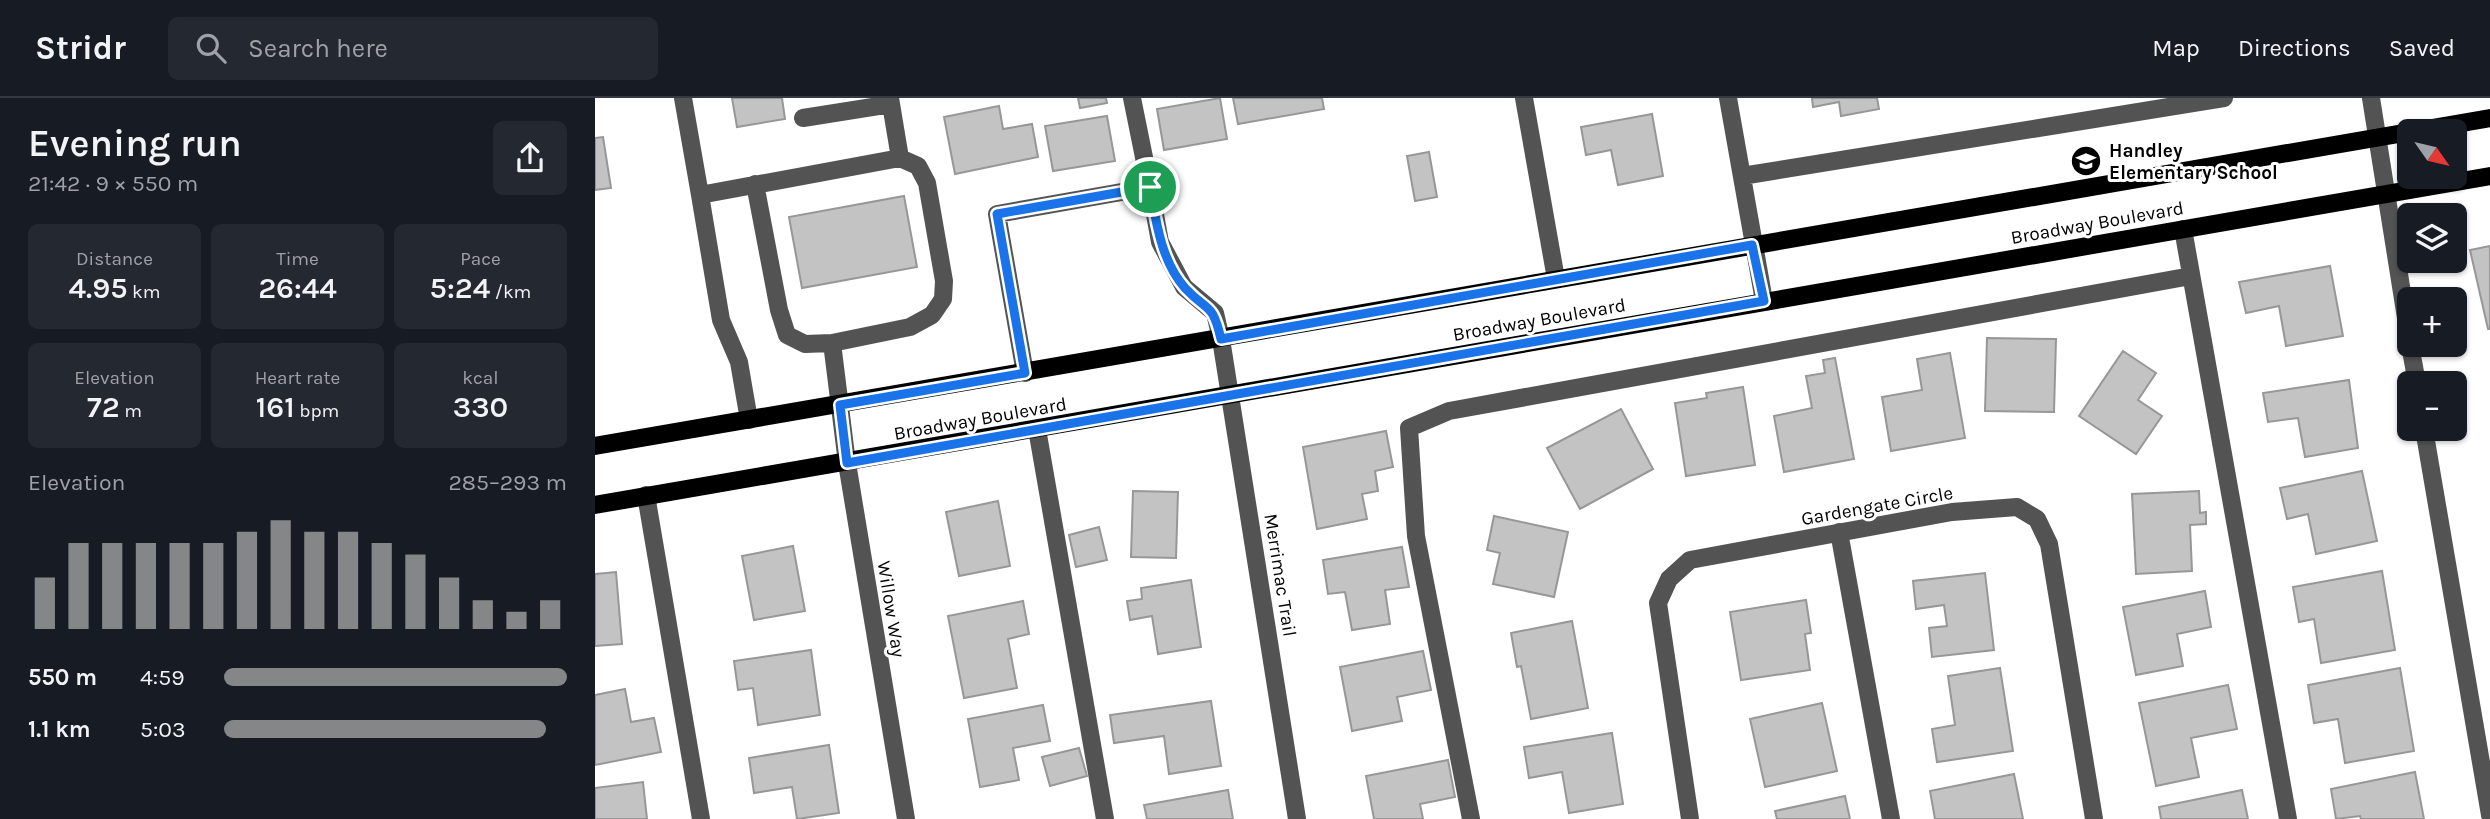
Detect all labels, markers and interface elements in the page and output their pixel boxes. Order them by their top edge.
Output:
search box [168,17,658,80]
text: Stridr [35,29,126,67]
icon: search [192,29,230,67]
text: Search here [248,33,388,64]
text: Map [2152,34,2200,62]
text: Directions [2238,34,2351,62]
text: Saved [2389,34,2455,62]
north arrow [2397,119,2467,189]
map controls [2397,119,2467,441]
text: Evening run [28,121,242,166]
button: share [493,121,567,195]
place label: Handley Elementary School [2109,140,2278,184]
school or university icon: Handley Elementary School [2069,144,2103,178]
pin [1120,157,1180,217]
icon: arrive [1131,168,1169,206]
text: 21:42 · 9 × 550 m [28,170,198,197]
street label: Broadway Boulevard [2009,197,2185,249]
button: layers [2397,203,2467,273]
text: Distance [76,248,153,270]
text: Time [276,248,319,270]
text: Pace [460,248,501,270]
text: 4.95 [68,270,128,306]
text: 26:44 [258,270,337,306]
text: 5:24 [430,270,490,306]
text: km [128,281,161,303]
text: /km [490,281,531,303]
button: + [2397,287,2467,357]
street label: Broadway Boulevard [1451,294,1627,346]
text: Elevation [74,367,155,389]
text: Heart rate [255,367,340,389]
text: kcal [462,367,499,389]
button: − [2397,371,2467,441]
text: 72 [87,389,120,425]
text: 161 [256,389,295,425]
text: 330 [453,389,508,425]
street label: Broadway Boulevard [892,393,1068,445]
text: m [120,400,142,422]
text: bpm [295,400,339,422]
text: Elevation [28,469,125,496]
text: 285–293 m [448,469,567,496]
street label: Gardengate Circle [1800,482,1955,530]
street label: Merrimac Trail [1259,512,1301,638]
street label: Willow Way [873,559,910,659]
text: 550 m [28,664,97,691]
text: 4:59 [140,664,184,691]
text: 1.1 km [28,716,91,743]
text: 5:03 [140,716,186,743]

